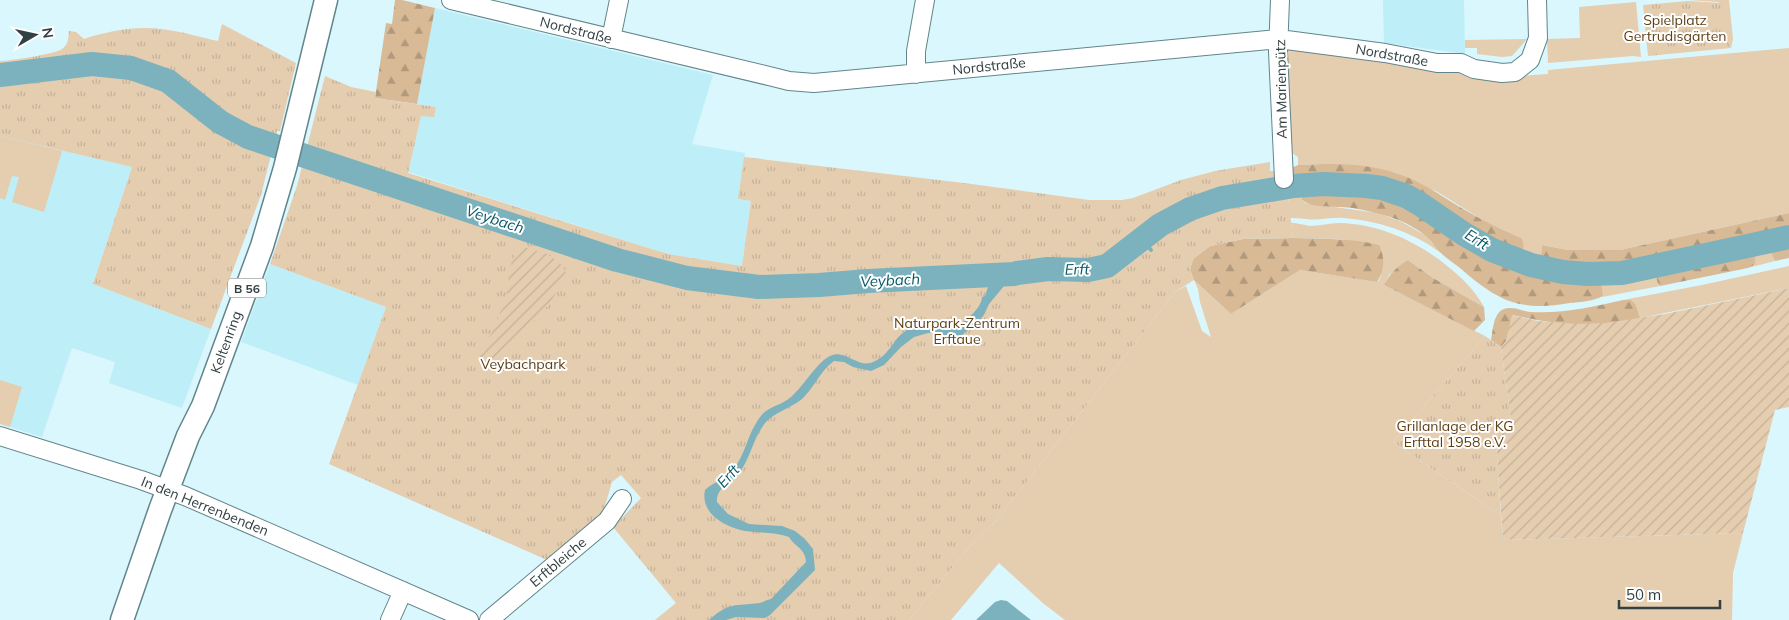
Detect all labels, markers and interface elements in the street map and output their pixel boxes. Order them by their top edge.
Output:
north arrow [10,10,60,60]
park label: Spielplatz Gertrudisgärten [1624,11,1726,45]
street label: Nordstraße [538,12,614,48]
text: N [38,26,58,40]
street label: Am Marienpütz [1271,39,1291,139]
street label: Nordstraße [1354,40,1430,70]
street label: Nordstraße [951,53,1027,79]
water label: Veybach [464,201,527,237]
water label: Erft [1462,224,1493,254]
water label: Erft [1065,259,1090,279]
water label: Veybach [860,269,921,291]
road number: B 56 [228,278,266,298]
street label: Keltenring [206,308,246,376]
park label: Naturpark-Zentrum Erftaue [894,314,1020,348]
park label: Veybachpark [481,355,566,373]
park label: Grillanlage der KG Erfttal 1958 e.V. [1397,417,1513,451]
water label: Erft [713,460,744,492]
street label: In den Herrenbenden [139,472,271,540]
street label: Erftbleiche [526,533,590,591]
scale bar [1619,578,1720,610]
text: 50 m [1626,585,1661,604]

